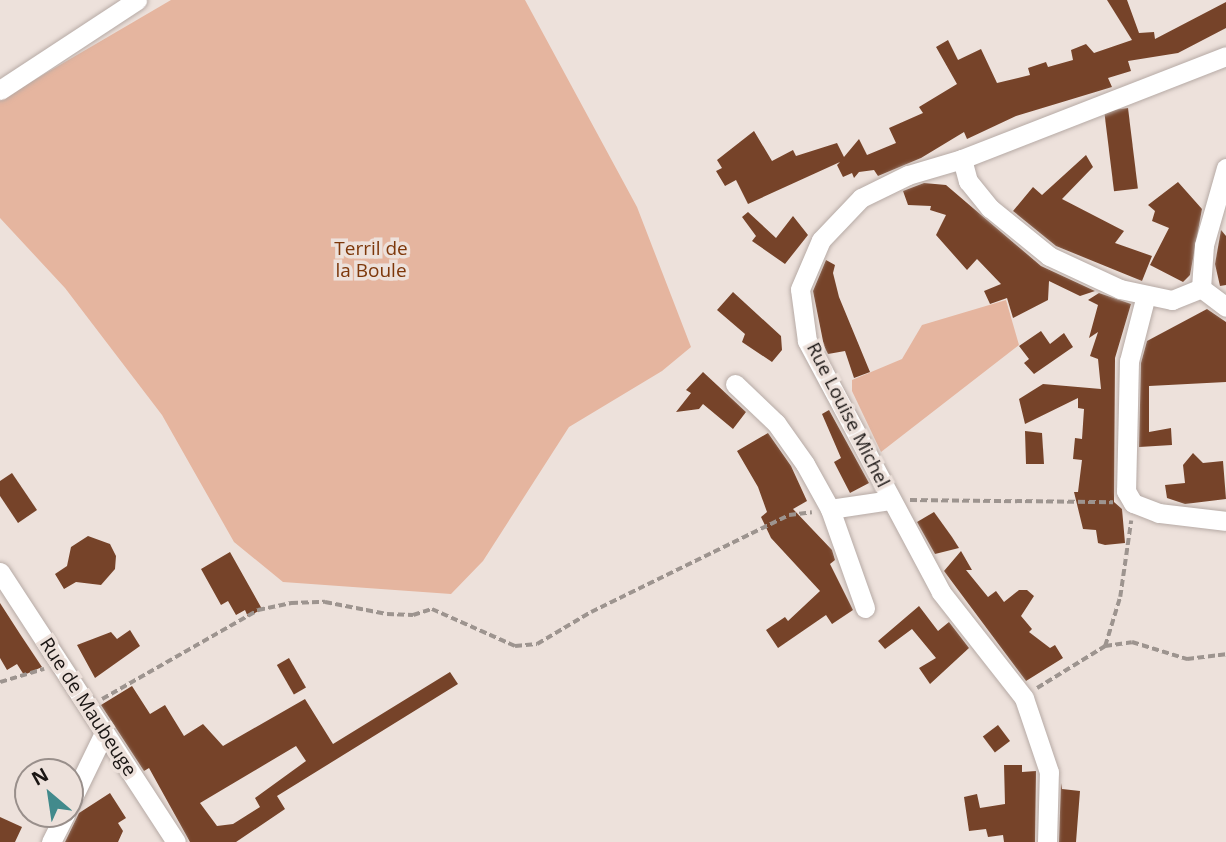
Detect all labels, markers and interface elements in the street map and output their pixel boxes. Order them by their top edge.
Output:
park label: Terril de la Boule [334,238,408,282]
street label: Rue Louise Michel [802,339,894,491]
street label: Rue de Maubeuge [35,634,141,780]
north arrow [14,758,84,828]
text: N [27,761,53,792]

